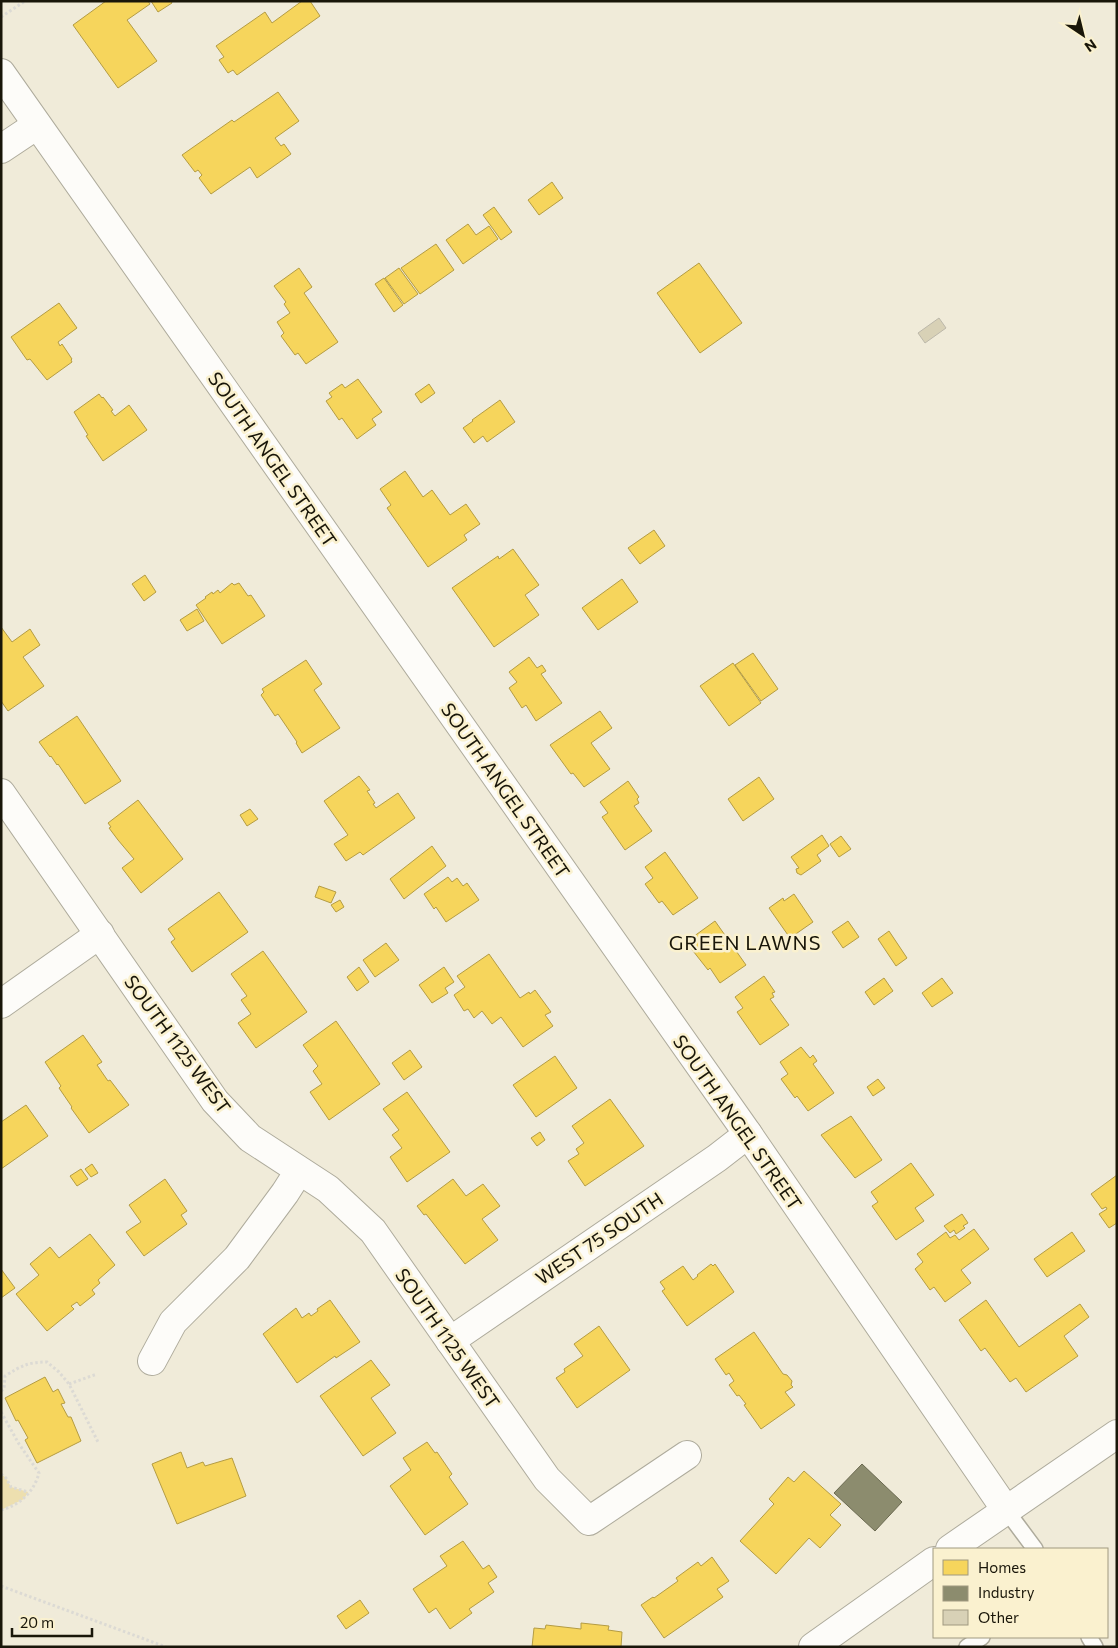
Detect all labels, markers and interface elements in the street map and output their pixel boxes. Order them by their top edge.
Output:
north arrow [1058,10,1108,60]
text: N [1082,36,1100,56]
street label: SOUTH ANGEL STREET [204,367,342,551]
street label: SOUTH ANGEL STREET [437,698,575,882]
district label: GREEN LAWNS [669,930,821,954]
street label: SOUTH 1125 WEST [120,970,236,1118]
street label: SOUTH ANGEL STREET [669,1030,807,1214]
street label: WEST 75 SOUTH [531,1187,667,1289]
street label: SOUTH 1125 WEST [391,1264,505,1412]
legend [933,1548,1108,1638]
text: Homes [978,1558,1026,1576]
text: Industry [978,1583,1035,1601]
scale bar [12,1606,92,1638]
text: Other [978,1608,1019,1626]
text: 20 m [20,1613,54,1631]

